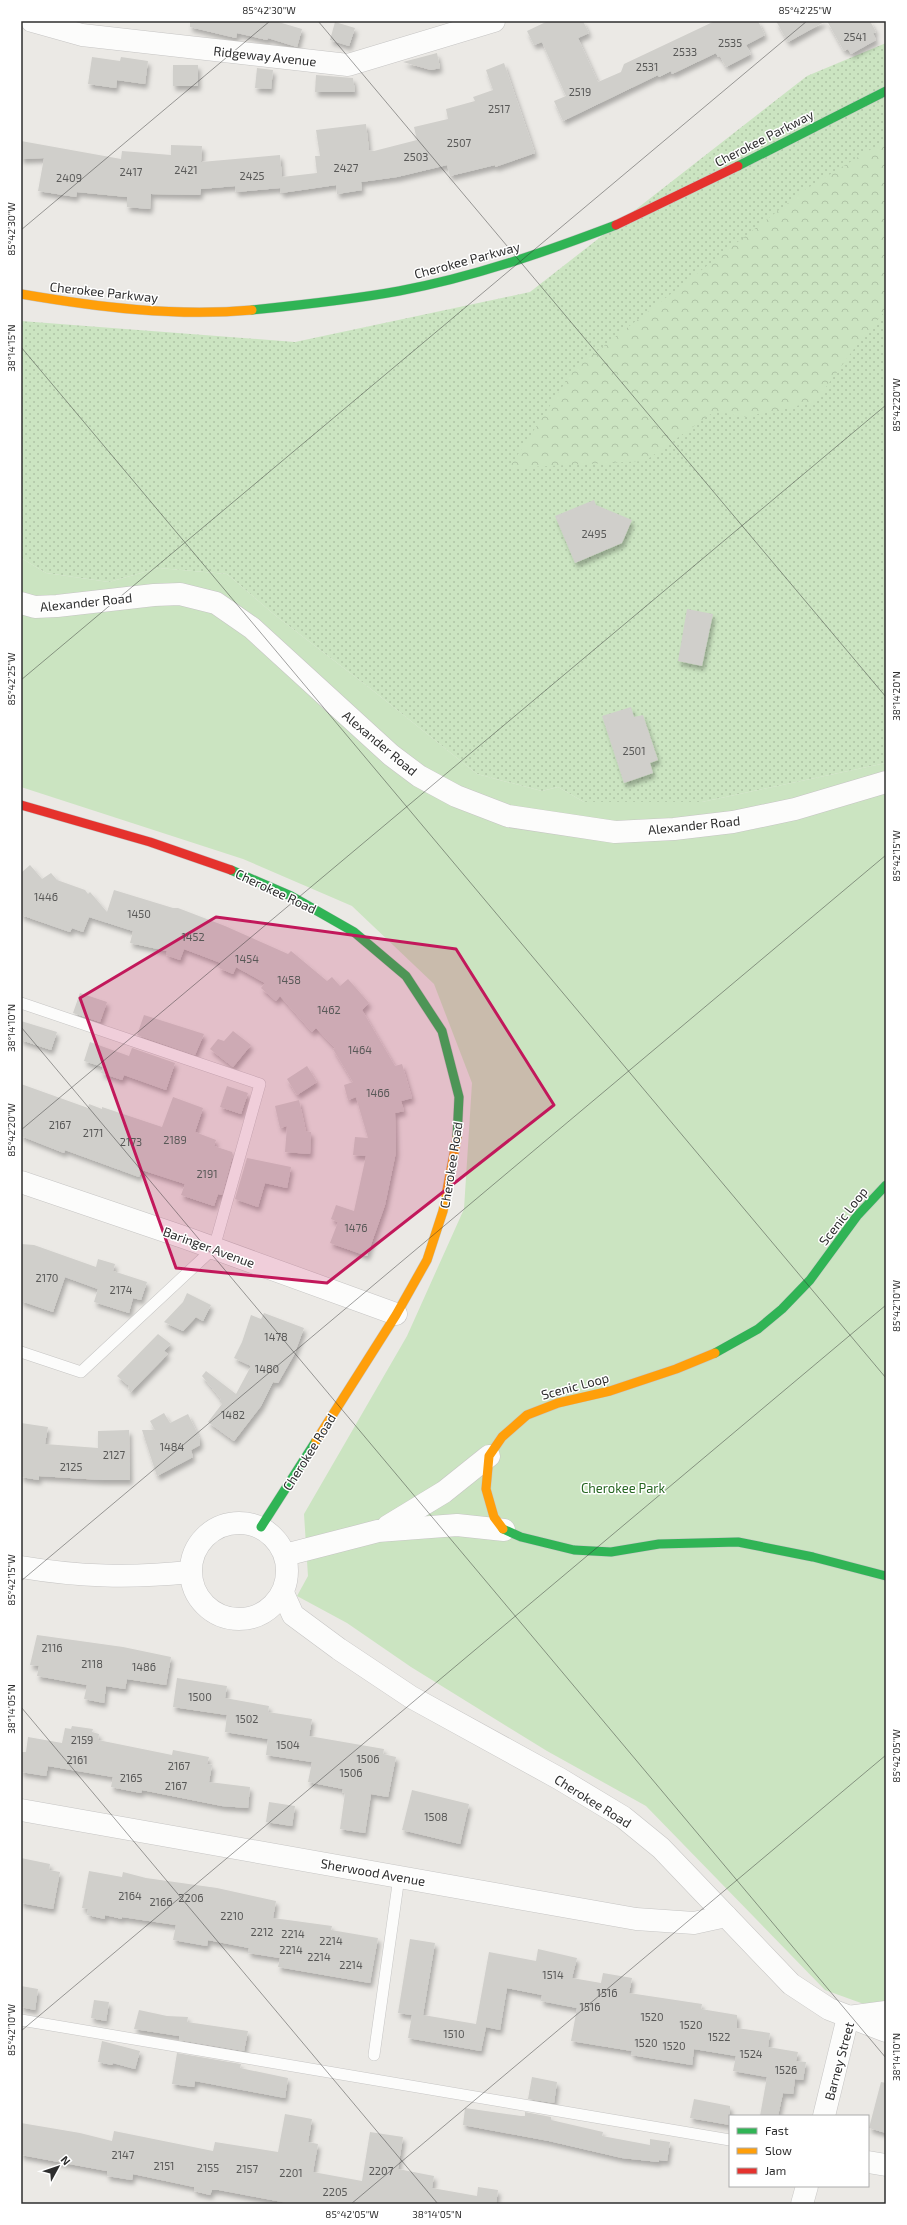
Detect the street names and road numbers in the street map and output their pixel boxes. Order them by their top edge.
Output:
street label: Ridgeway Avenue [213,43,317,69]
street label: Cherokee Parkway [712,106,816,170]
street label: Cherokee Parkway [412,238,522,282]
street label: Cherokee Parkway [49,278,159,306]
street label: Alexander Road [39,589,133,615]
street label: Alexander Road [339,707,421,779]
street label: Alexander Road [647,812,741,838]
street label: Cherokee Road [233,865,319,917]
street label: Cherokee Road [436,1120,466,1210]
street label: Scenic Loop [815,1184,871,1248]
street label: Baringer Avenue [161,1223,257,1271]
street label: Scenic Loop [539,1369,611,1403]
street label: Cherokee Road [279,1411,339,1493]
street label: Cherokee Road [552,1771,634,1831]
street label: Sherwood Avenue [319,1855,427,1889]
street label: Barney Street [821,2020,857,2102]

